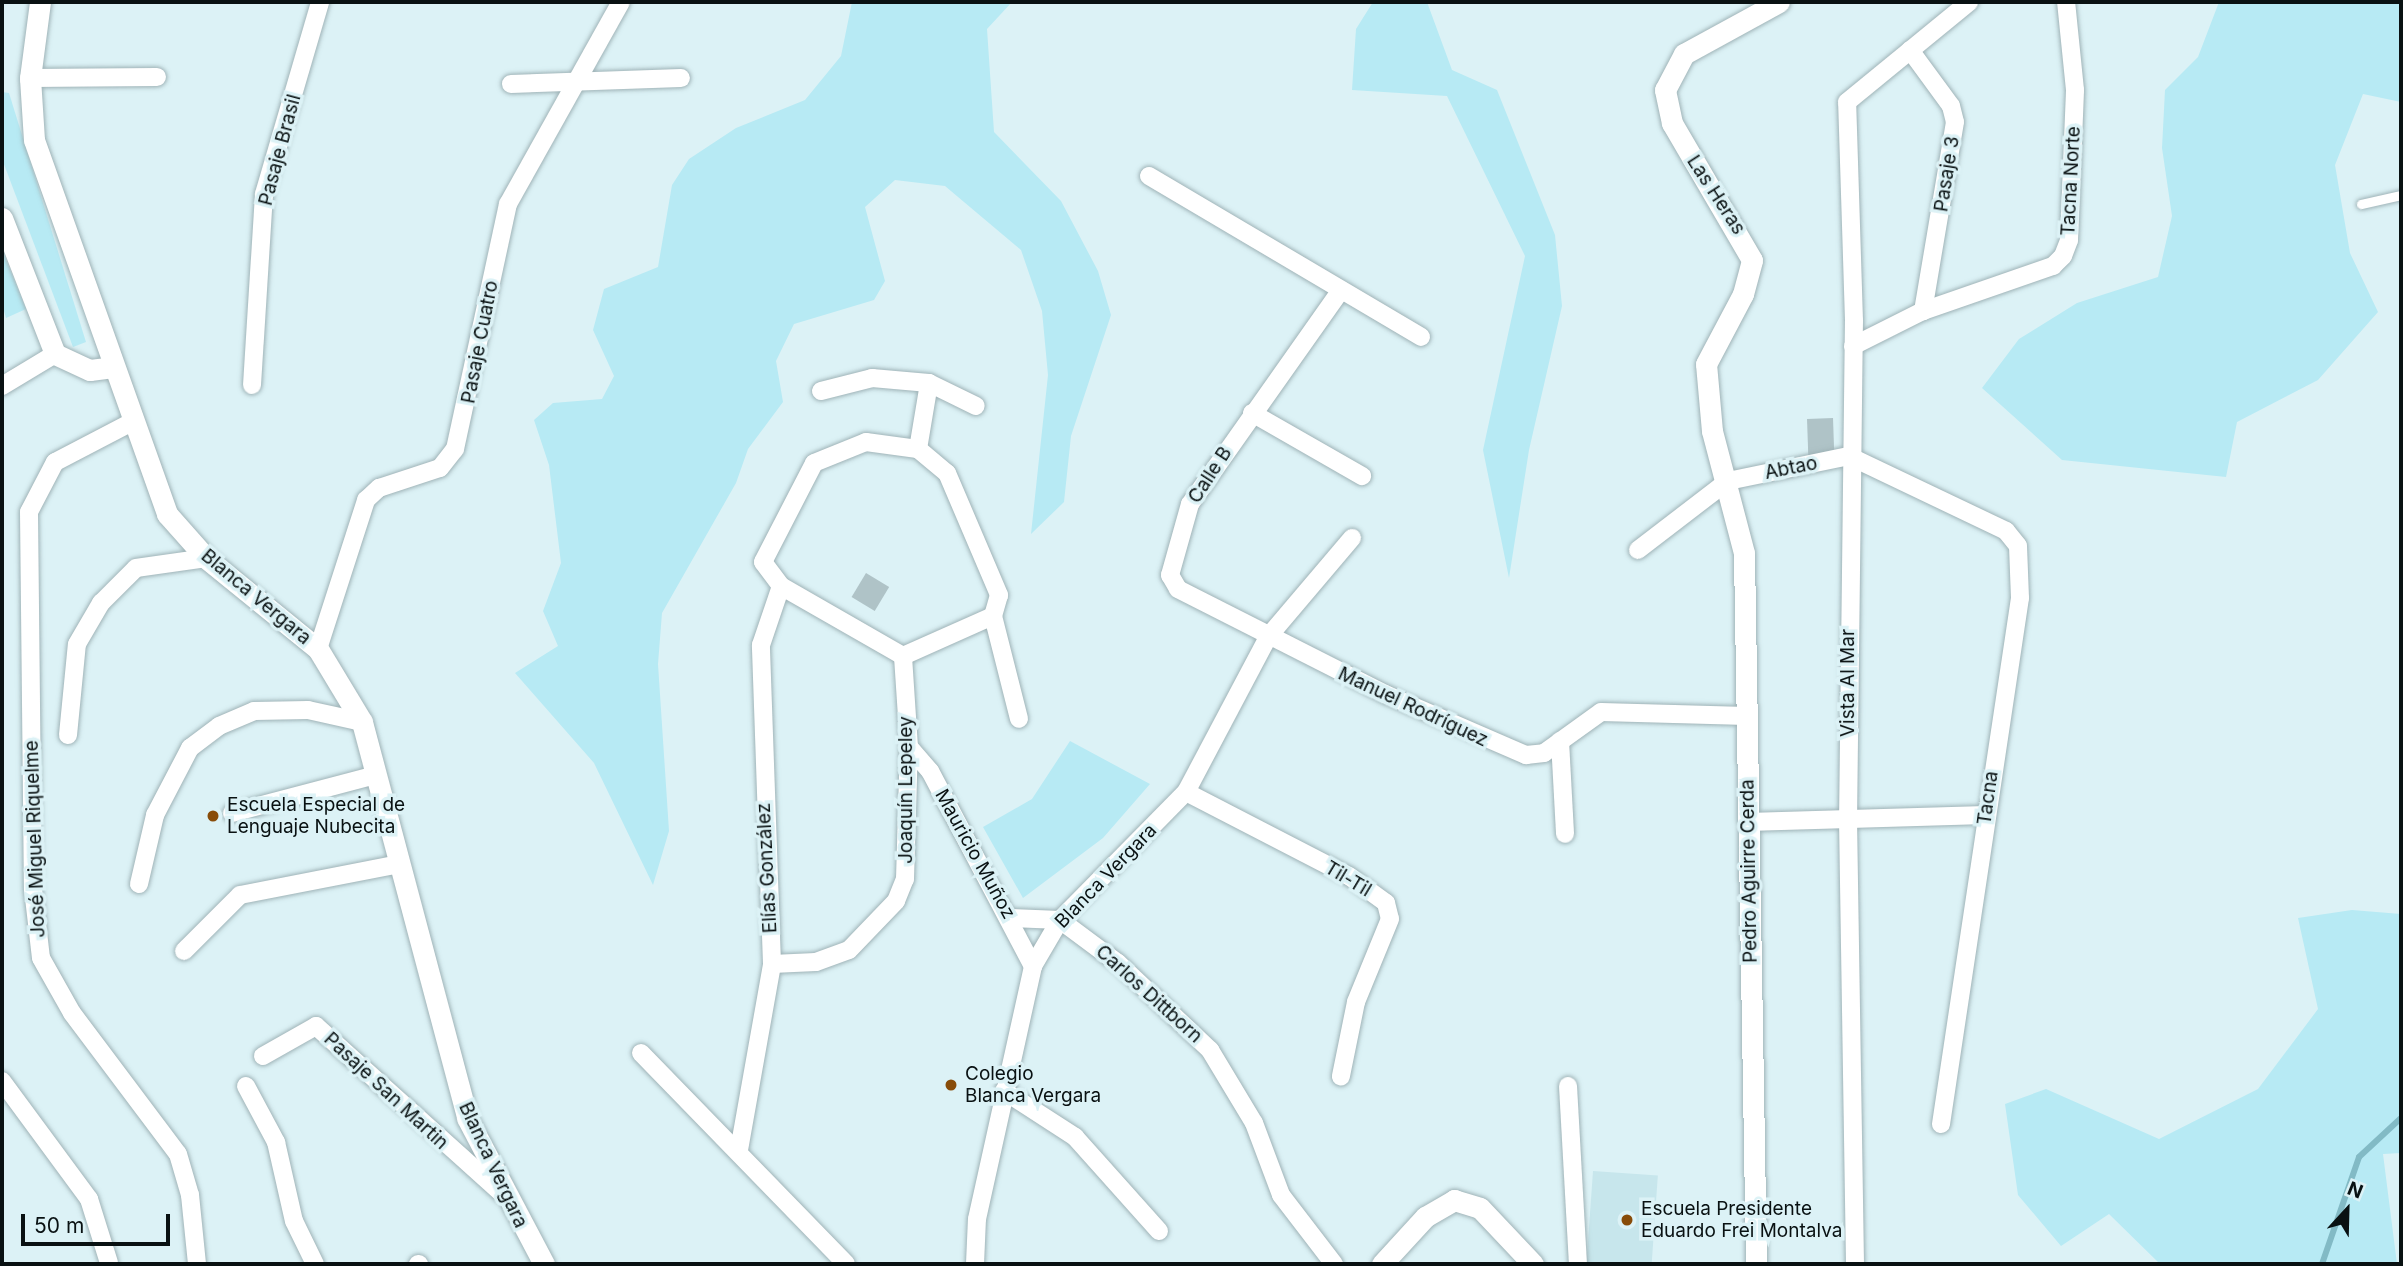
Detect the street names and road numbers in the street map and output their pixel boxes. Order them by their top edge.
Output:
street label: Pasaje Brasil [254,92,306,208]
street label: Tacna Norte [2057,126,2085,236]
street label: Pasaje 3 [1930,135,1964,213]
street label: Las Heras [1682,151,1750,239]
street label: Pasaje Cuatro [457,279,503,405]
street label: Calle B [1183,443,1237,507]
street label: Abtao [1763,452,1819,484]
street label: Blanca Vergara [197,544,315,650]
street label: Vista Al Mar [1837,629,1859,737]
street label: Manuel Rodríguez [1335,662,1491,752]
street label: Joaquín Lepeley [895,716,917,864]
street label: José Miguel Riquelme [20,740,50,938]
street label: Tacna [1973,770,2003,826]
street label: Pedro Aguirre Cerda [1736,779,1762,963]
street label: Mauricio Muñoz [930,785,1020,923]
street label: Elías González [752,802,782,934]
street label: Blanca Vergara [1050,819,1162,933]
street label: Til-Til [1321,856,1375,902]
street label: Carlos Dittborn [1091,940,1207,1048]
street label: Pasaje San Martin [319,1028,453,1154]
street label: Blanca Vergara [454,1098,532,1232]

